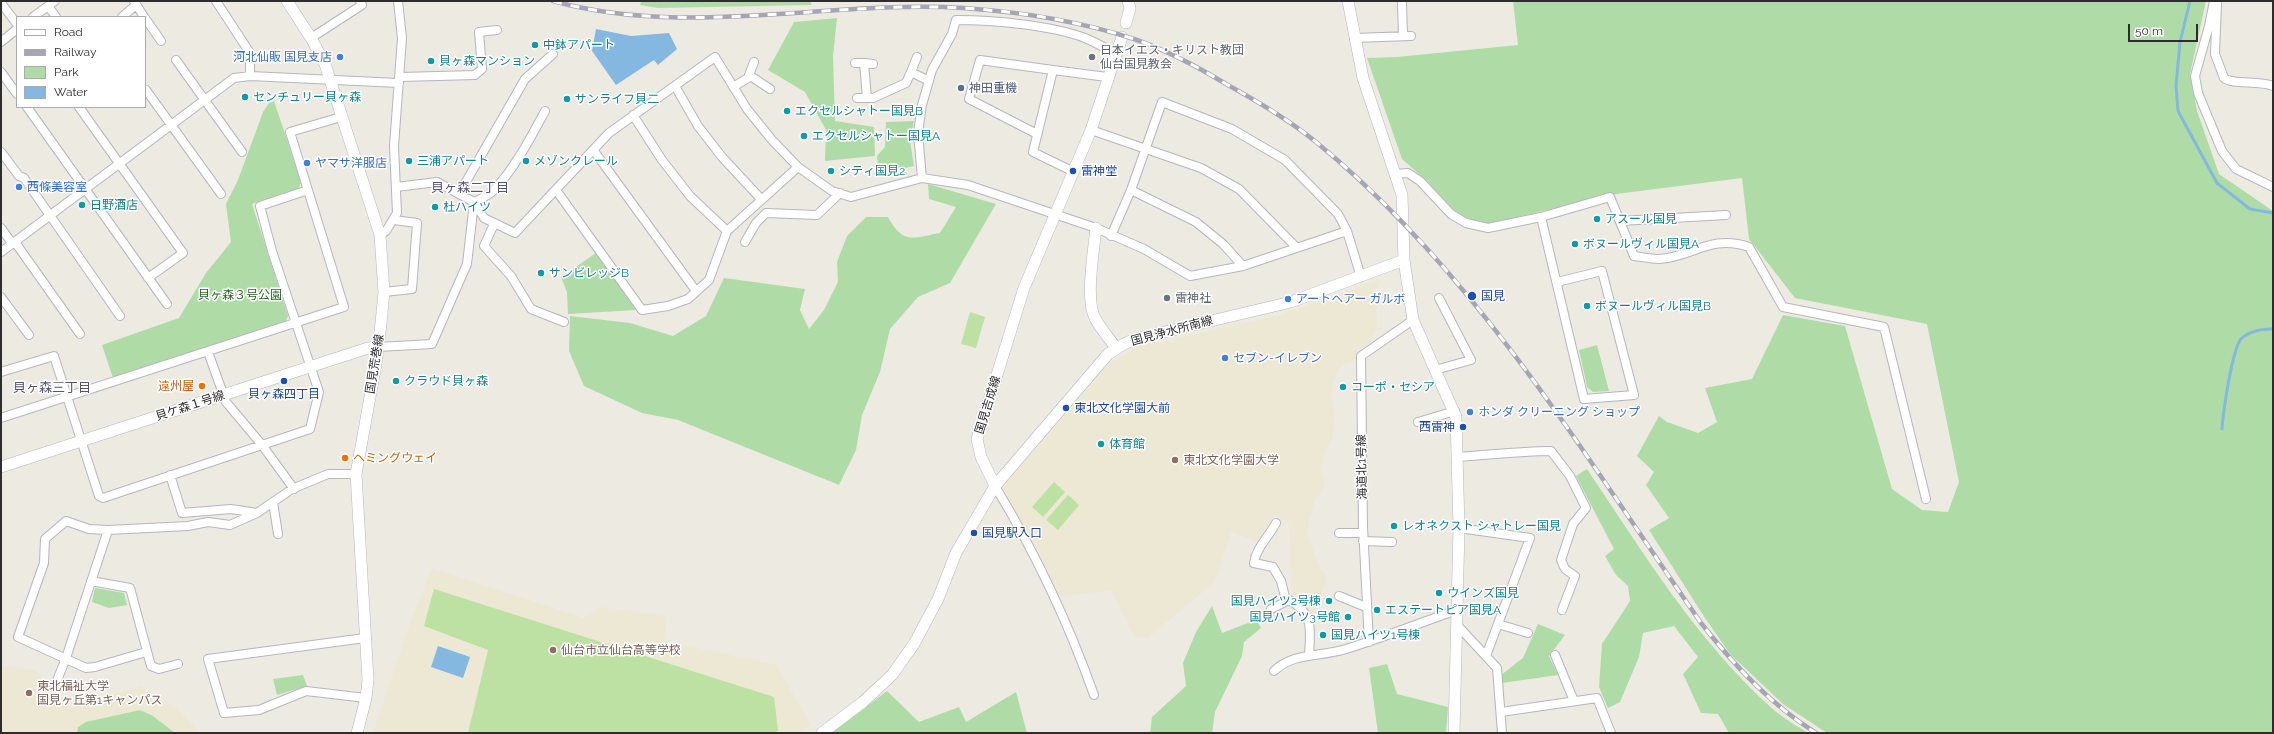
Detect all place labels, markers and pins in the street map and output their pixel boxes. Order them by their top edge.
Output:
place label: 中鉢アパート [543,38,615,52]
marker: 中鉢アパート [530,40,540,50]
place label: 日本イエス・キリスト教団 仙台国見教会 [1100,43,1244,71]
place label: 河北仙販 国見支店 [233,50,332,64]
marker: 河北仙販 国見支店 [335,52,345,62]
marker: 日本イエス・キリスト教団 仙台国見教会 [1087,52,1097,62]
place label: 貝ヶ森マンション [439,54,535,68]
marker: 貝ヶ森マンション [426,56,436,66]
place label: 神田重機 [969,81,1017,95]
marker: 神田重機 [956,83,966,93]
place label: センチュリー貝ヶ森 [253,90,361,104]
marker: センチュリー貝ヶ森 [240,92,250,102]
place label: サンライフ貝二 [575,92,659,106]
marker: サンライフ貝二 [562,94,572,104]
place label: エクセルシャトー国見B [795,104,923,118]
marker: エクセルシャトー国見B [782,106,792,116]
place label: エクセルシャトー国見A [812,129,940,143]
marker: エクセルシャトー国見A [799,131,809,141]
place label: 三浦アパート [417,154,489,168]
place label: メゾンクレール [534,154,618,168]
place label: ヤマサ洋服店 [315,156,387,170]
marker: 三浦アパート [404,156,414,166]
marker: メゾンクレール [521,156,531,166]
marker: ヤマサ洋服店 [302,158,312,168]
place label: シティ国見2 [839,164,905,178]
place label: 雷神堂 [1081,164,1117,178]
marker: シティ国見2 [826,166,836,176]
marker: 雷神堂 [1068,166,1078,176]
place label: 西條美容室 [27,180,87,194]
marker: 西條美容室 [14,182,24,192]
place label: 日野酒店 [90,198,138,212]
marker: 日野酒店 [77,200,87,210]
place label: 杜ハイツ [443,200,491,214]
marker: 杜ハイツ [430,202,440,212]
place label: アスール国見 [1605,212,1677,226]
marker: アスール国見 [1592,214,1602,224]
place label: ボヌールヴィル国見A [1583,237,1699,251]
marker: ボヌールヴィル国見A [1570,239,1580,249]
place label: サンビレッジB [549,266,629,280]
marker: サンビレッジB [536,268,546,278]
place label: 国見 [1481,289,1505,303]
marker: 国見 [1466,290,1478,302]
place label: 雷神社 [1175,291,1211,305]
place label: アートヘアー ガルボ [1296,292,1406,306]
marker: 雷神社 [1162,293,1172,303]
marker: アートヘアー ガルボ [1283,294,1293,304]
place label: ボヌールヴィル国見B [1595,299,1711,313]
marker: ボヌールヴィル国見B [1582,301,1592,311]
place label: セブン-イレブン [1233,351,1322,365]
marker: セブン-イレブン [1220,353,1230,363]
place label: クラウド貝ヶ森 [404,374,488,388]
marker: 貝ヶ森四丁目 [279,376,289,386]
marker: クラウド貝ヶ森 [391,376,401,386]
place label: 遠州屋 [158,379,194,393]
place label: コーポ・セシア [1351,380,1435,394]
marker: 遠州屋 [197,381,207,391]
marker: コーポ・セシア [1338,382,1348,392]
place label: 貝ヶ森四丁目 [248,387,320,401]
place label: 東北文化学園大前 [1074,401,1170,415]
marker: 東北文化学園大前 [1061,403,1071,413]
place label: ホンダ クリーニング ショップ [1478,405,1640,419]
marker: ホンダ クリーニング ショップ [1465,407,1475,417]
place label: 西雷神 [1419,420,1455,434]
marker: 西雷神 [1458,422,1468,432]
place label: 体育館 [1109,437,1145,451]
marker: 体育館 [1096,439,1106,449]
place label: ヘミングウェイ [353,451,437,465]
marker: ヘミングウェイ [340,453,350,463]
place label: 東北文化学園大学 [1183,453,1279,467]
marker: 東北文化学園大学 [1170,455,1180,465]
place label: レオネクスト シャトレー国見 [1402,519,1561,533]
marker: レオネクスト シャトレー国見 [1389,521,1399,531]
place label: 国見駅入口 [982,526,1042,540]
marker: 国見駅入口 [969,528,979,538]
place label: ウインズ国見 [1447,586,1519,600]
marker: ウインズ国見 [1434,588,1444,598]
place label: 国見ハイツ2号棟 [1231,594,1321,608]
marker: 国見ハイツ2号棟 [1324,596,1334,606]
place label: エステートピア国見A [1385,603,1501,617]
marker: エステートピア国見A [1372,605,1382,615]
place label: 国見ハイツ3号館 [1250,610,1340,624]
marker: 国見ハイツ3号館 [1343,612,1353,622]
place label: 国見ハイツ1号棟 [1331,628,1420,642]
marker: 国見ハイツ1号棟 [1318,630,1328,640]
place label: 仙台市立仙台高等学校 [561,643,681,657]
marker: 仙台市立仙台高等学校 [548,645,558,655]
place label: 東北福祉大学 国見ヶ丘第1キャンパス [37,679,162,707]
marker: 東北福祉大学 国見ヶ丘第1キャンパス [24,688,34,698]

